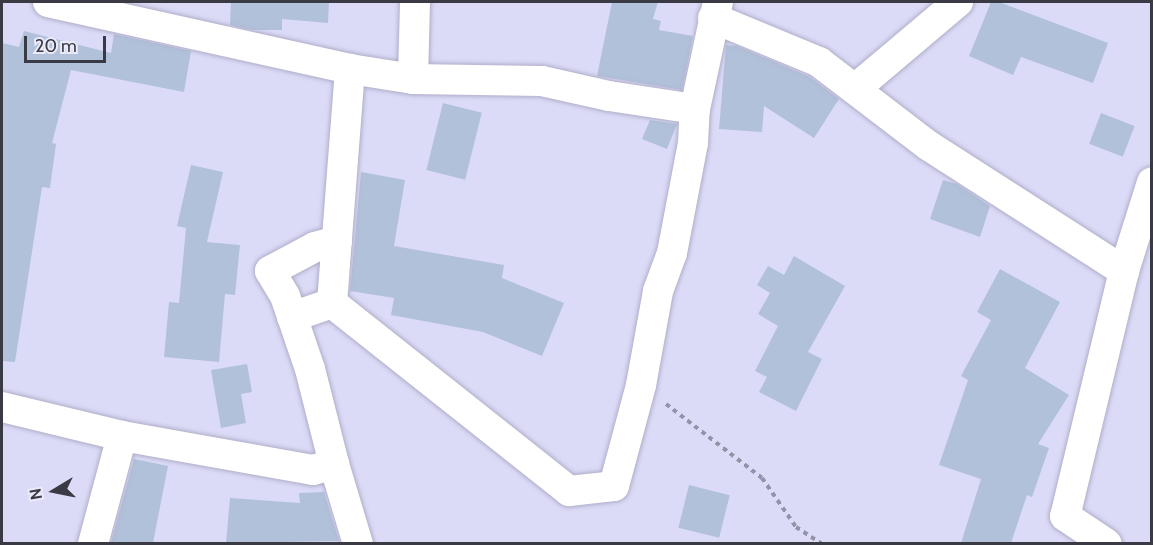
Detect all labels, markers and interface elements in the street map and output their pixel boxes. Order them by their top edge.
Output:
scale bar [27,24,110,62]
text: 20 m [35,35,77,57]
north arrow [24,461,84,521]
text: N [25,487,46,501]

